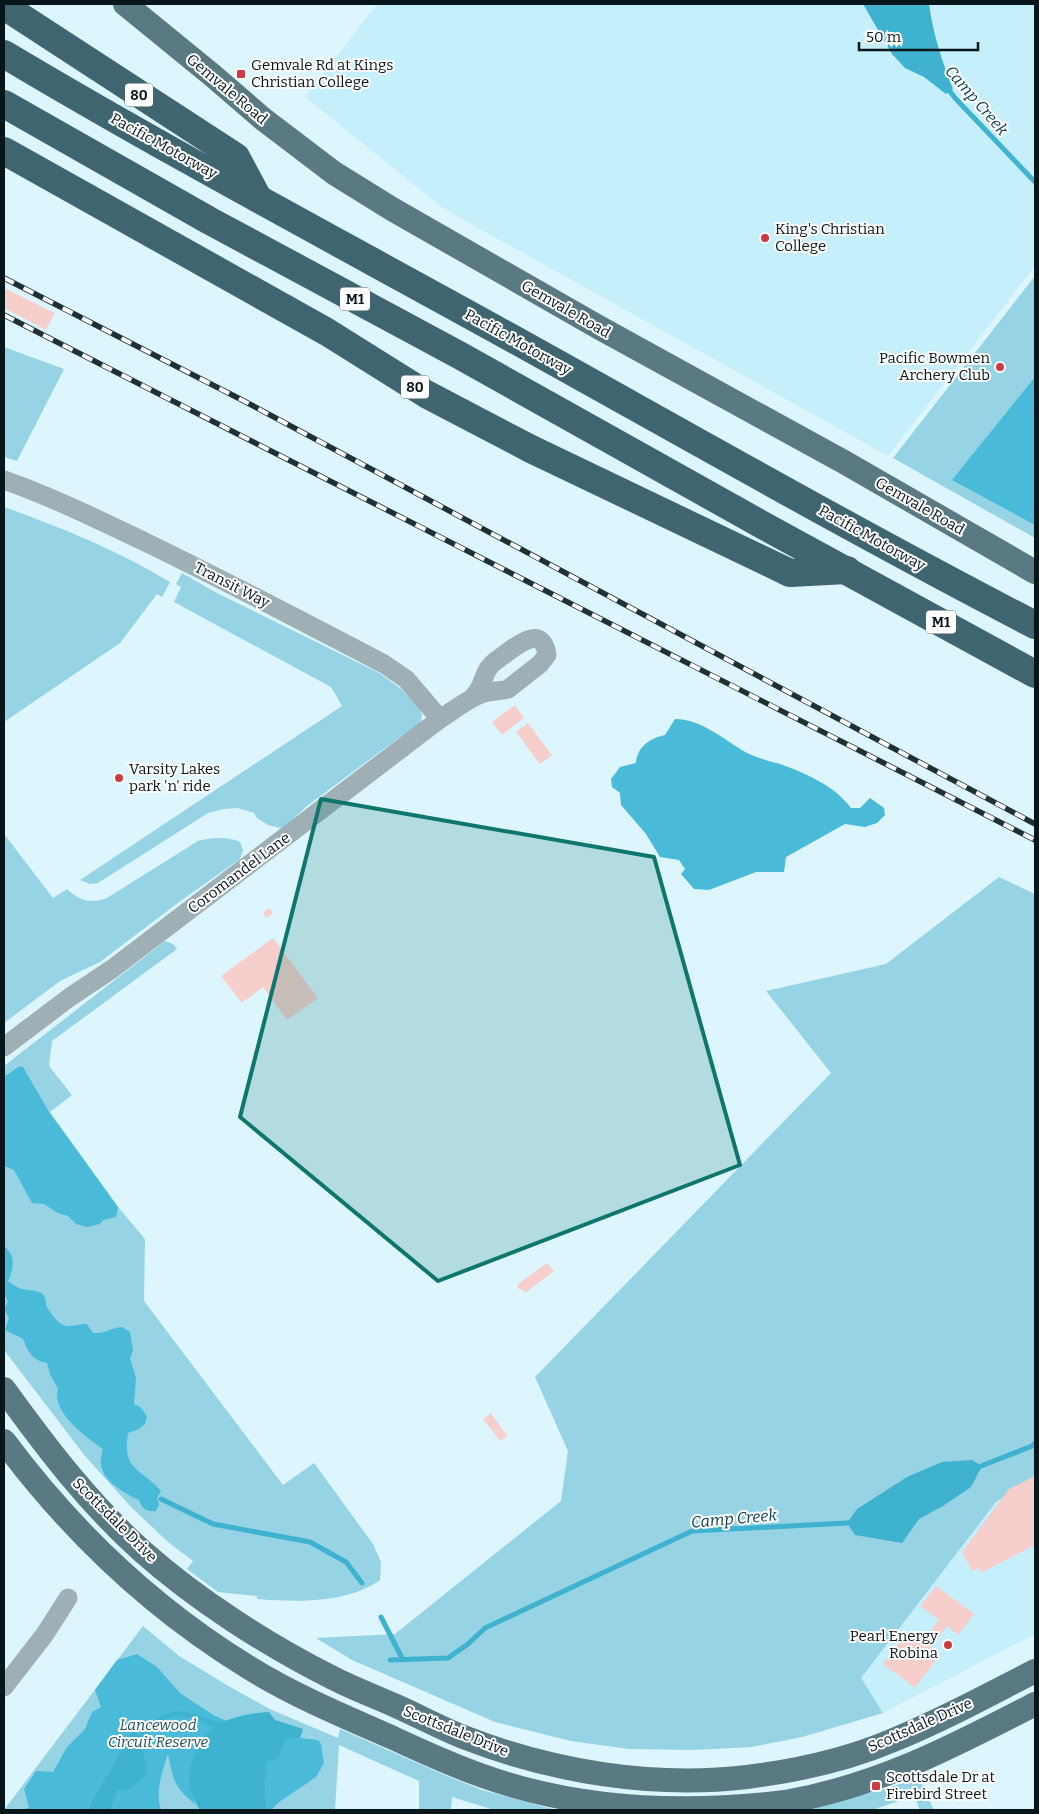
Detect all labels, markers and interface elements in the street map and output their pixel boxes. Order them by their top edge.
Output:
scale bar [859,20,978,52]
text: 50 m [866,28,902,46]
street label: Gemvale Road [183,50,271,128]
place label: Gemvale Rd at Kings Christian College [251,56,393,91]
water label: Camp Creek [941,62,1012,139]
marker: Gemvale Rd at Kings Christian College [235,68,247,80]
road number: 80 [125,84,153,106]
street label: Pacific Motorway [108,109,220,183]
place label: King's Christian College [775,220,885,255]
marker: King's Christian College [759,232,771,244]
street label: Gemvale Road [518,276,614,342]
road number: M1 [340,288,370,310]
street label: Pacific Motorway [462,305,574,379]
place label: Pacific Bowmen Archery Club [879,349,990,384]
marker: Pacific Bowmen Archery Club [994,361,1006,373]
road number: 80 [401,376,429,398]
street label: Gemvale Road [872,473,968,539]
street label: Pacific Motorway [816,501,928,575]
street label: Transit Way [191,558,273,612]
road number: M1 [926,610,956,634]
place label: Varsity Lakes park 'n' ride [129,760,220,795]
marker: Varsity Lakes park 'n' ride [113,772,125,784]
street label: Coromandel Lane [184,829,294,917]
street label: Scottsdale Drive [69,1474,161,1566]
water label: Camp Creek [690,1505,778,1532]
place label: Pearl Energy Robina [850,1627,938,1662]
marker: Pearl Energy Robina [942,1639,954,1651]
street label: Scottsdale Drive [865,1694,975,1756]
street label: Scottsdale Drive [401,1702,511,1760]
park label: Lancewood Circuit Reserve [108,1716,209,1751]
place label: Scottsdale Dr at Firebird Street [886,1768,996,1803]
marker: Scottsdale Dr at Firebird Street [870,1780,882,1792]

